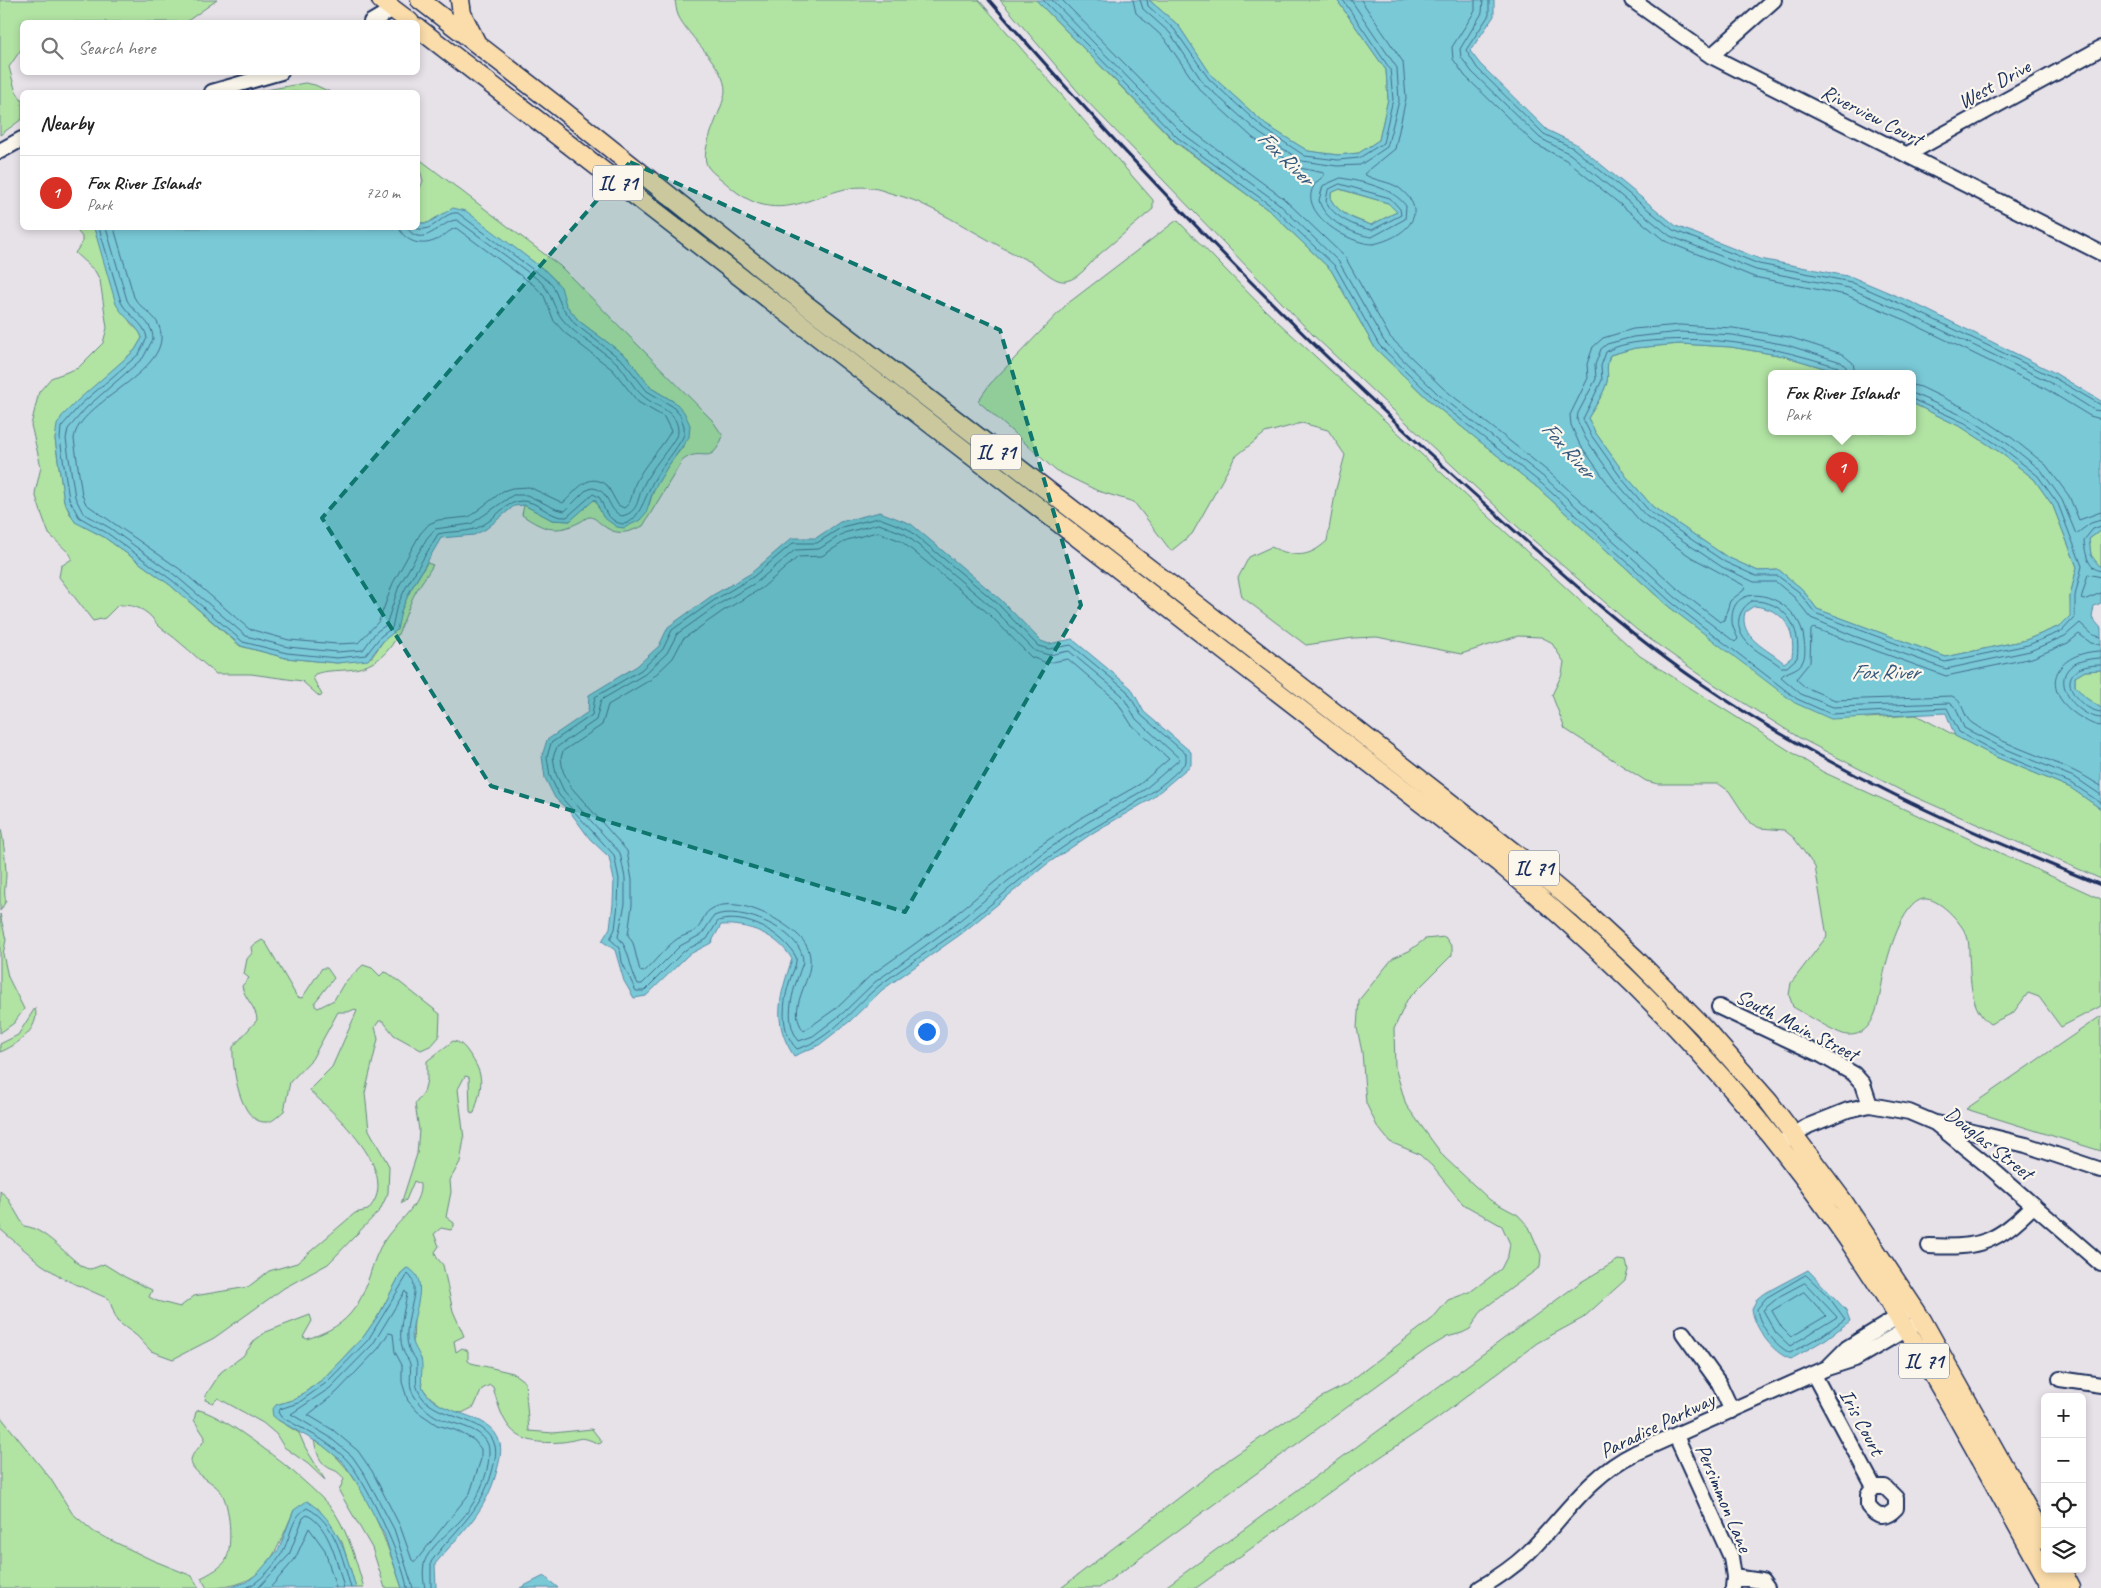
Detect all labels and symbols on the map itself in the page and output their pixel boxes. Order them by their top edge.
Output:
street label: West Drive [1953,53,2036,114]
street label: Riverview Court [1817,78,1930,153]
water label: Fox River [1251,124,1322,194]
road number: IL 71 [593,166,643,200]
water label: Fox River [1535,415,1604,487]
road number: IL 71 [971,434,1021,470]
pin: 1 [1826,452,1858,493]
water label: Fox River [1851,658,1923,686]
road number: IL 71 [1509,850,1559,886]
street label: South Main Street [1731,983,1865,1068]
your location [914,1019,940,1045]
street label: Douglas Street [1940,1100,2041,1187]
road number: IL 71 [1899,1344,1949,1378]
street label: Iris Court [1834,1384,1891,1462]
street label: Paradise Parkway [1595,1385,1720,1464]
street label: Persimmon Lane [1690,1440,1759,1557]

